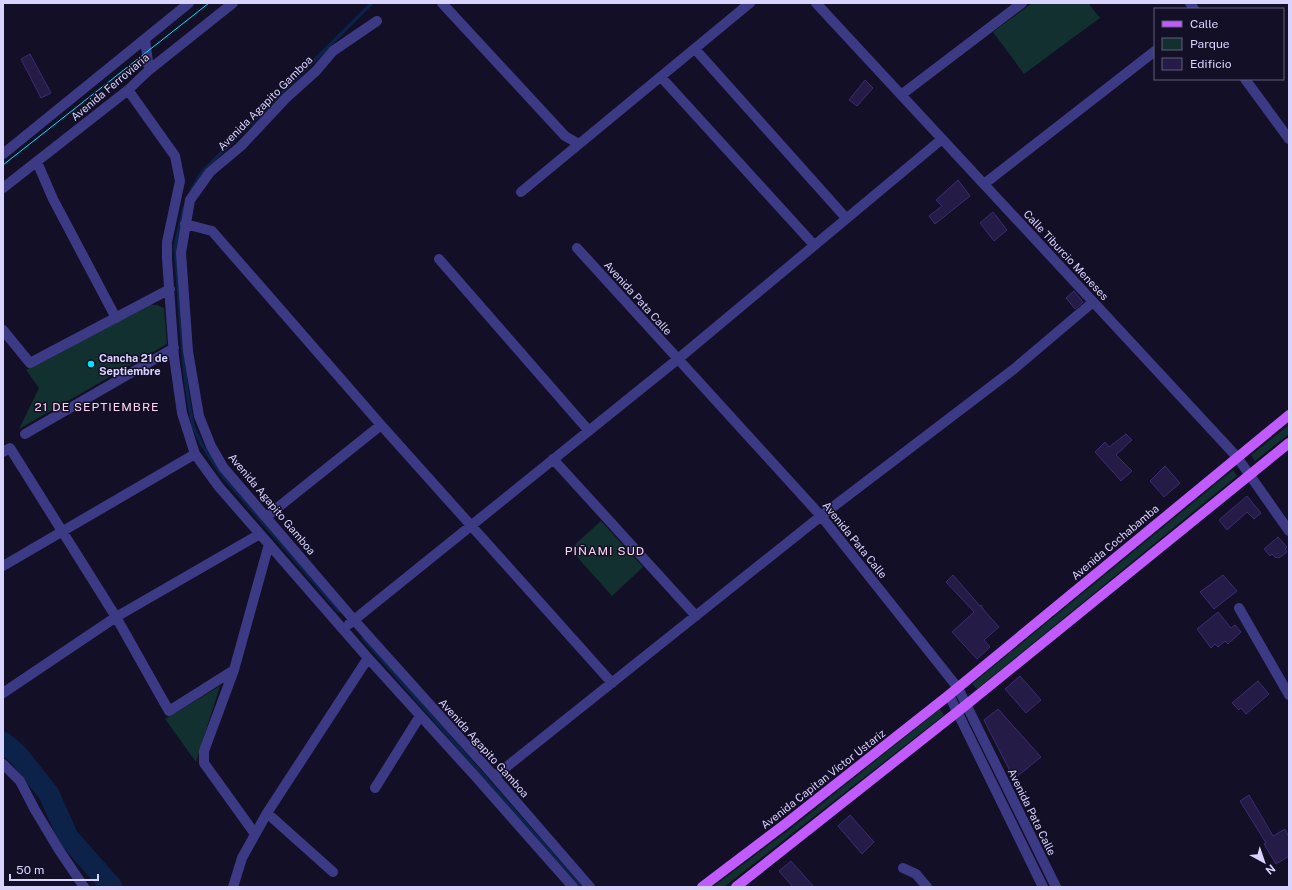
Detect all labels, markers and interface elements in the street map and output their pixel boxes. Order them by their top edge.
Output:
legend [1154,8,1284,80]
text: Calle [1190,17,1219,31]
text: Parque [1190,37,1230,51]
street label: Avenida Ferroviaria [69,51,151,123]
street label: Avenida Agapito Gamboa [215,53,315,153]
text: Edificio [1190,57,1232,71]
street label: Calle Tiburcio Meneses [1021,208,1111,303]
street label: Avenida Pata Calle [602,259,674,337]
place label: Cancha 21 de Septiembre [99,352,168,377]
marker: Cancha 21 de Septiembre [86,359,96,369]
district label: 21 DE SEPTIEMBRE [34,400,160,414]
street label: Avenida Agapito Gamboa [226,451,318,557]
street label: Avenida Pata Calle [820,499,890,581]
street label: Avenida Cochabamba [1069,502,1161,582]
district label: PIÑAMI SUD [565,544,645,558]
street label: Avenida Agapito Gamboa [437,696,531,800]
street label: Avenida Capitan Víctor Ustariz [759,727,887,831]
street label: Avenida Pata Calle [1006,767,1058,857]
north arrow [1244,842,1284,882]
scale bar [10,856,98,882]
text: N [1263,862,1278,877]
text: 50 m [16,863,44,877]

